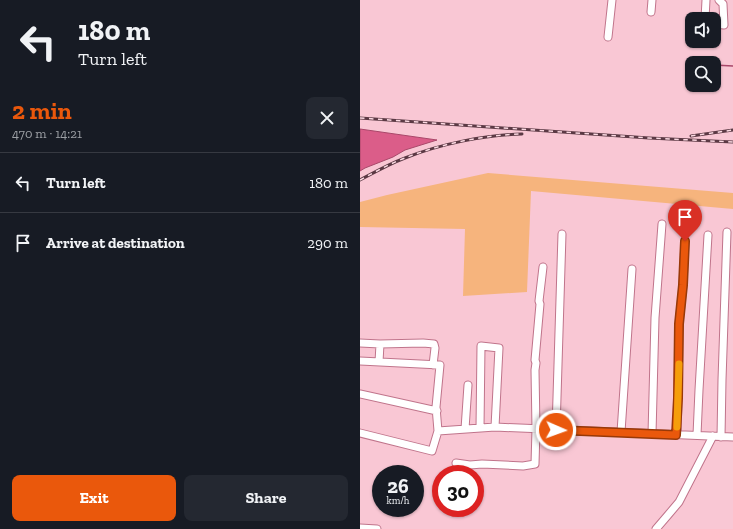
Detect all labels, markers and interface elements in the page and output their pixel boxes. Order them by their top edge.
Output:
map controls [685,12,721,92]
button: sound [685,12,721,48]
text: 180 m [78,14,150,47]
icon: left [12,16,64,68]
text: Turn left [78,48,147,70]
button: search [685,56,721,92]
text: 2 min [12,96,72,125]
button: close [306,97,348,139]
text: 470 m · 14:21 [12,126,82,141]
icon: left [12,172,34,194]
text: Turn left [46,174,106,192]
text: 180 m [309,174,348,192]
pin [668,200,702,241]
icon: arrive [674,206,696,228]
icon: arrive [12,232,34,254]
text: Arrive at destination [46,234,185,252]
text: 290 m [307,234,348,252]
position arrow [535,409,577,451]
speed limit sign: 30 [432,465,484,517]
text: 26 [387,474,409,498]
button: Exit [12,475,176,521]
button: Share [184,475,348,521]
text: km/h [387,495,409,507]

